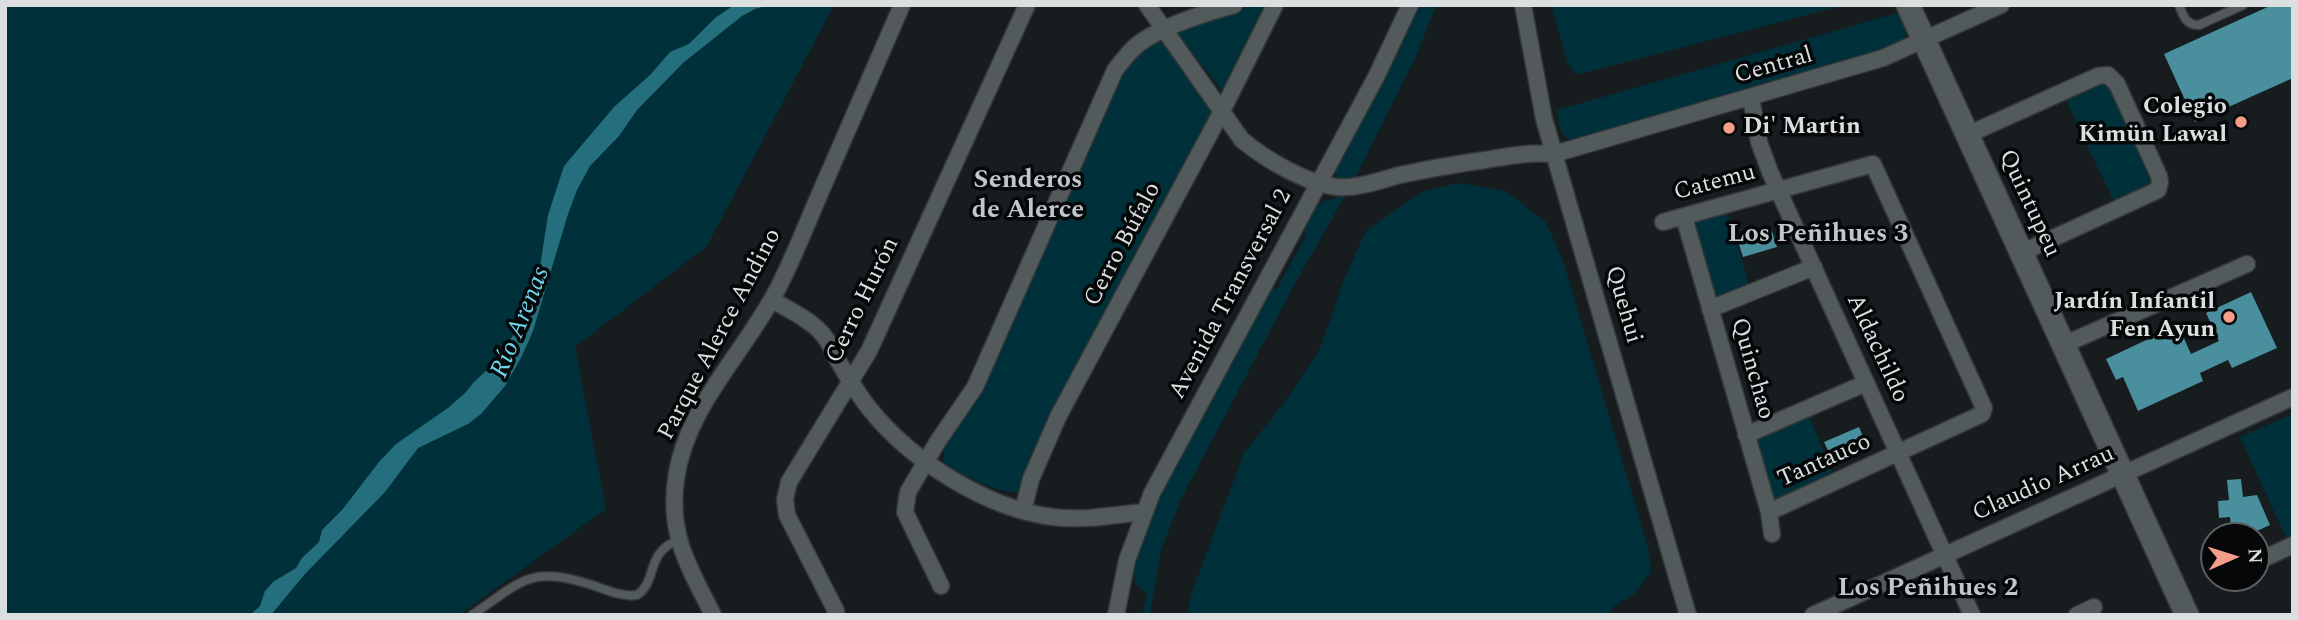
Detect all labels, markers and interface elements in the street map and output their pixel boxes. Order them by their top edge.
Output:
street label: Central [1731,42,1817,92]
place label: Colegio Kimün Lawal [2079,94,2227,150]
place label: Di' Martin [1743,114,1861,142]
marker: Colegio Kimün Lawal [2233,114,2249,130]
marker: Di' Martin [1721,120,1737,136]
street label: Quintupeu [1991,146,2065,262]
street label: Catemu [1671,159,1759,209]
district label: Senderos de Alerce [972,166,1084,228]
street label: Cerro Búfalo [1079,178,1169,312]
street label: Avenida Transversal 2 [1164,185,1300,405]
district label: Los Peñihues 3 [1728,220,1908,252]
street label: Parque Alerce Andino [653,224,789,446]
street label: Cerro Hurón [821,233,907,369]
water label: Río Arenas [486,263,558,383]
street label: Quehui [1597,263,1647,347]
place label: Jardín Infantil Fen Ayun [2054,289,2215,345]
street label: Aldachildo [1838,290,1914,408]
marker: Jardín Infantil Fen Ayun [2221,309,2237,325]
street label: Quinchao [1723,315,1779,423]
street label: Tantauco [1774,429,1876,495]
street label: Claudio Arrau [1969,441,2119,529]
north arrow [2200,522,2270,592]
text: N [2240,547,2269,564]
district label: Los Peñihues 2 [1838,574,2018,606]

